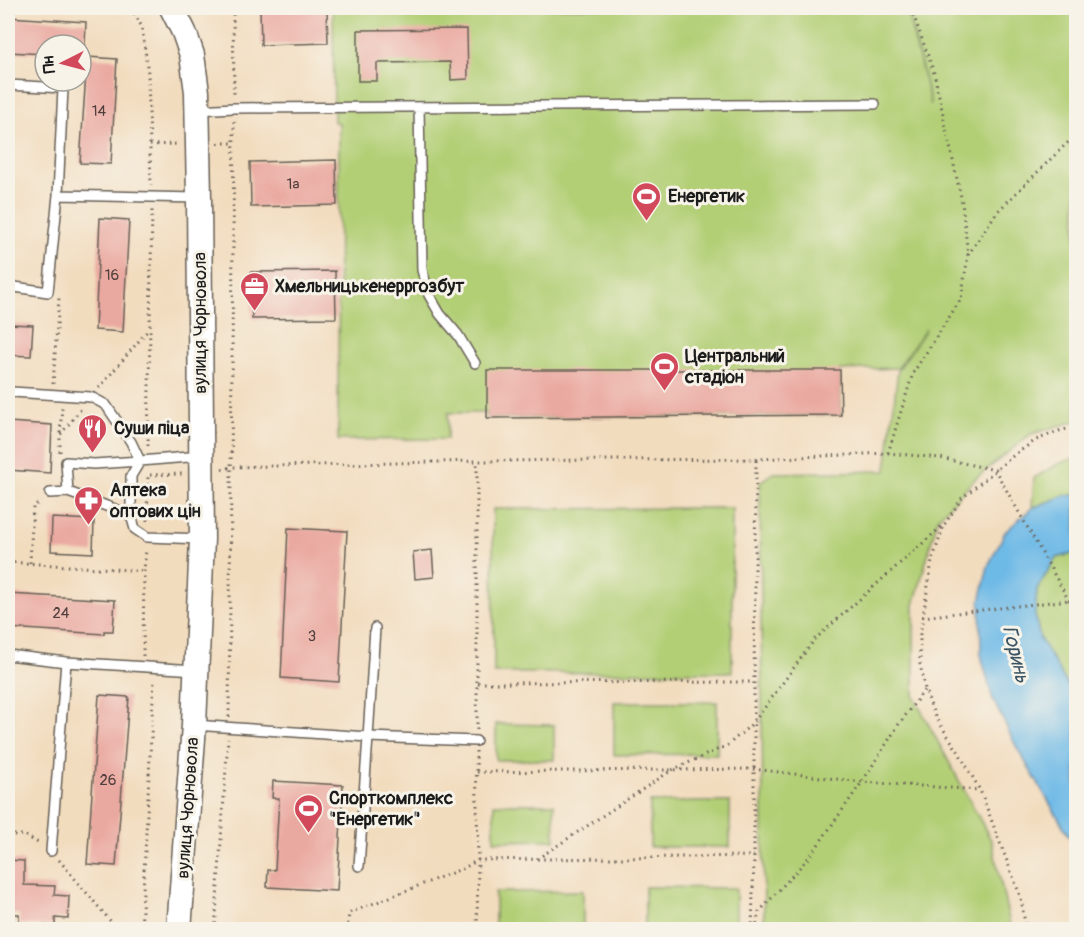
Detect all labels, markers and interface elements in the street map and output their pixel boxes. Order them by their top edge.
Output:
north arrow [33,33,93,93]
text: Пн [38,55,60,74]
house number: 14 [92,102,107,121]
house number: 1а [287,175,299,194]
sports icon: Енергетик [631,180,663,222]
place label: Енергетик [668,185,745,208]
street label: вулиця Чорновола [189,252,212,394]
house number: 16 [105,266,119,285]
office icon: Хмельницькенерргозбут [238,270,270,312]
place label: Хмельницькенерргозбут [275,275,465,298]
place label: Центральний стадіон [684,345,785,389]
sports icon: Центральний стадіон [648,350,680,392]
restaurant icon: Суши піца [77,412,109,454]
place label: Суши піца [114,417,190,440]
place label: Аптека оптових цін [109,479,201,523]
pharmacy icon: Аптека оптових цін [73,484,105,526]
house number: 24 [52,604,70,623]
water label: Горинь [997,623,1035,686]
house number: 3 [308,627,316,646]
street label: вулиця Чорновола [172,737,204,879]
house number: 26 [99,771,117,790]
place label: Спорткомплекс "Енергетик" [329,787,453,831]
sports icon: Спорткомплекс "Енергетик" [292,792,324,834]

